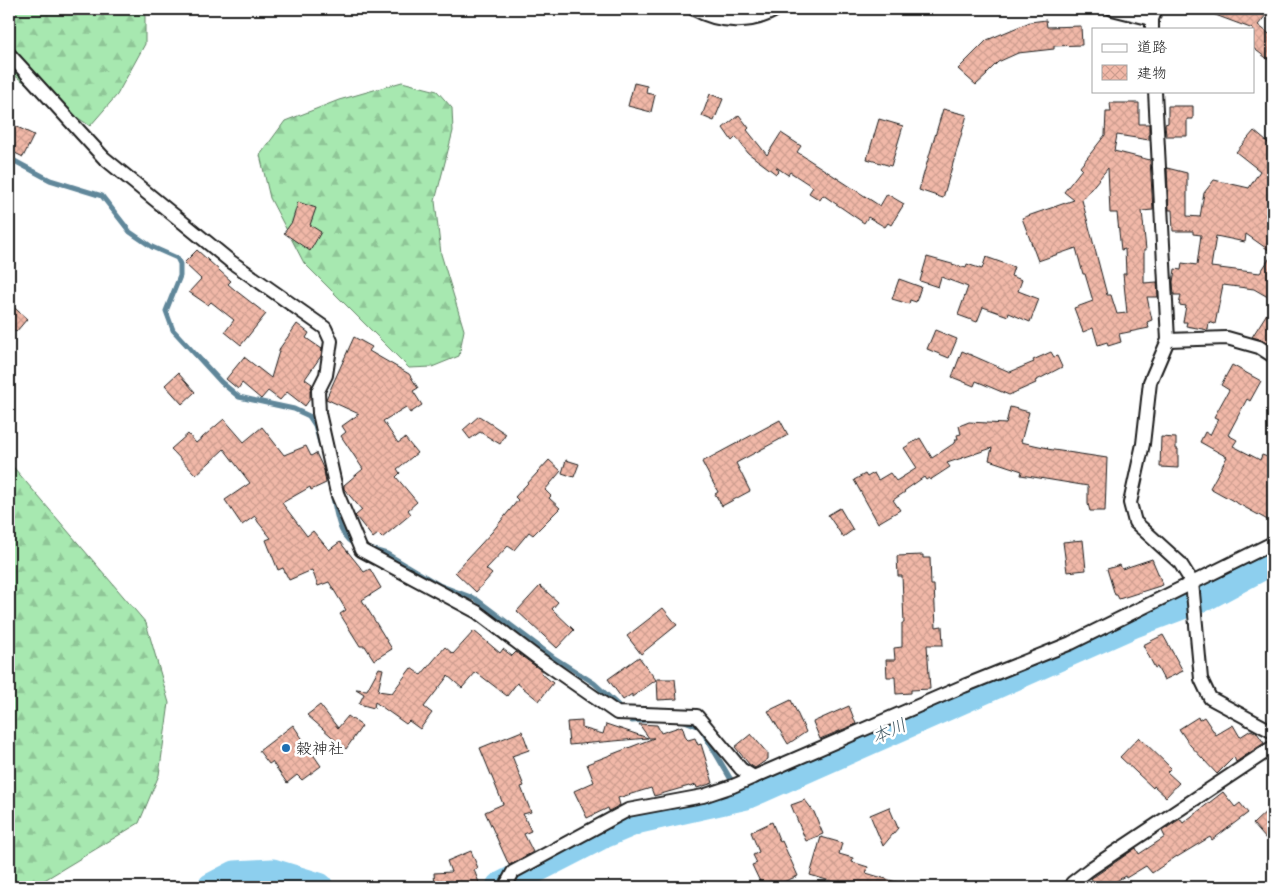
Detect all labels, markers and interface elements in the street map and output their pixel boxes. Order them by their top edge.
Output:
legend [1092,28,1254,92]
text: 道路 [1137,38,1167,60]
text: 建物 [1137,64,1167,86]
water label: 本川 [868,715,912,752]
place label: 穀神社 [296,739,344,762]
marker: 穀神社 [280,742,292,754]

